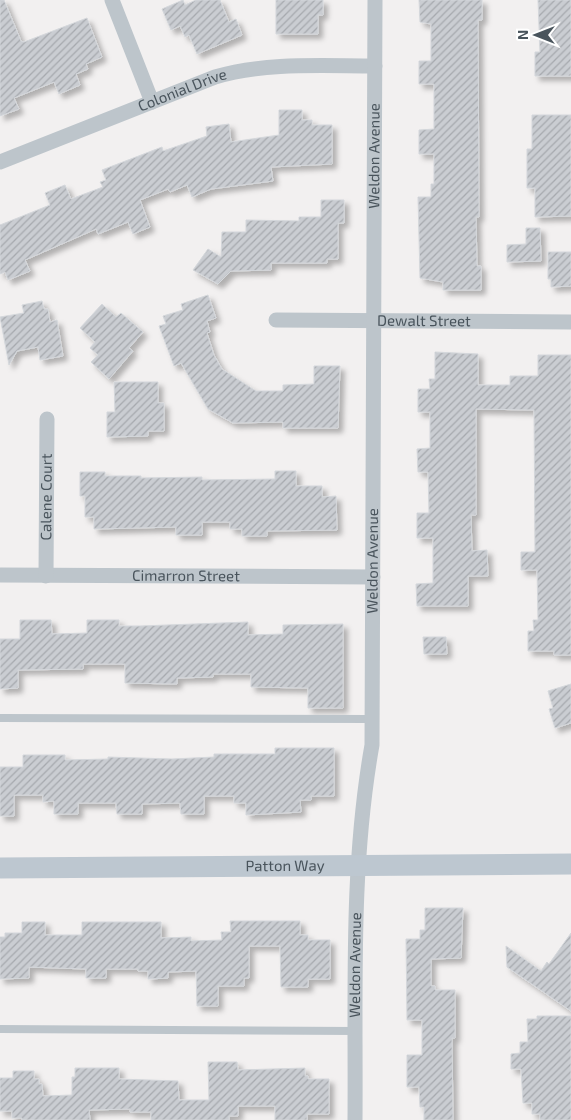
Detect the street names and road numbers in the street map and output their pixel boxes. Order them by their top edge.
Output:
street label: Colonial Drive [135,64,228,115]
street label: Weldon Avenue [364,103,383,209]
street label: Dewalt Street [377,311,471,329]
street label: Calene Court [36,453,55,540]
street label: Weldon Avenue [363,508,381,614]
street label: Cimarron Street [132,566,240,584]
street label: Patton Way [245,856,325,874]
street label: Weldon Avenue [345,912,364,1018]

